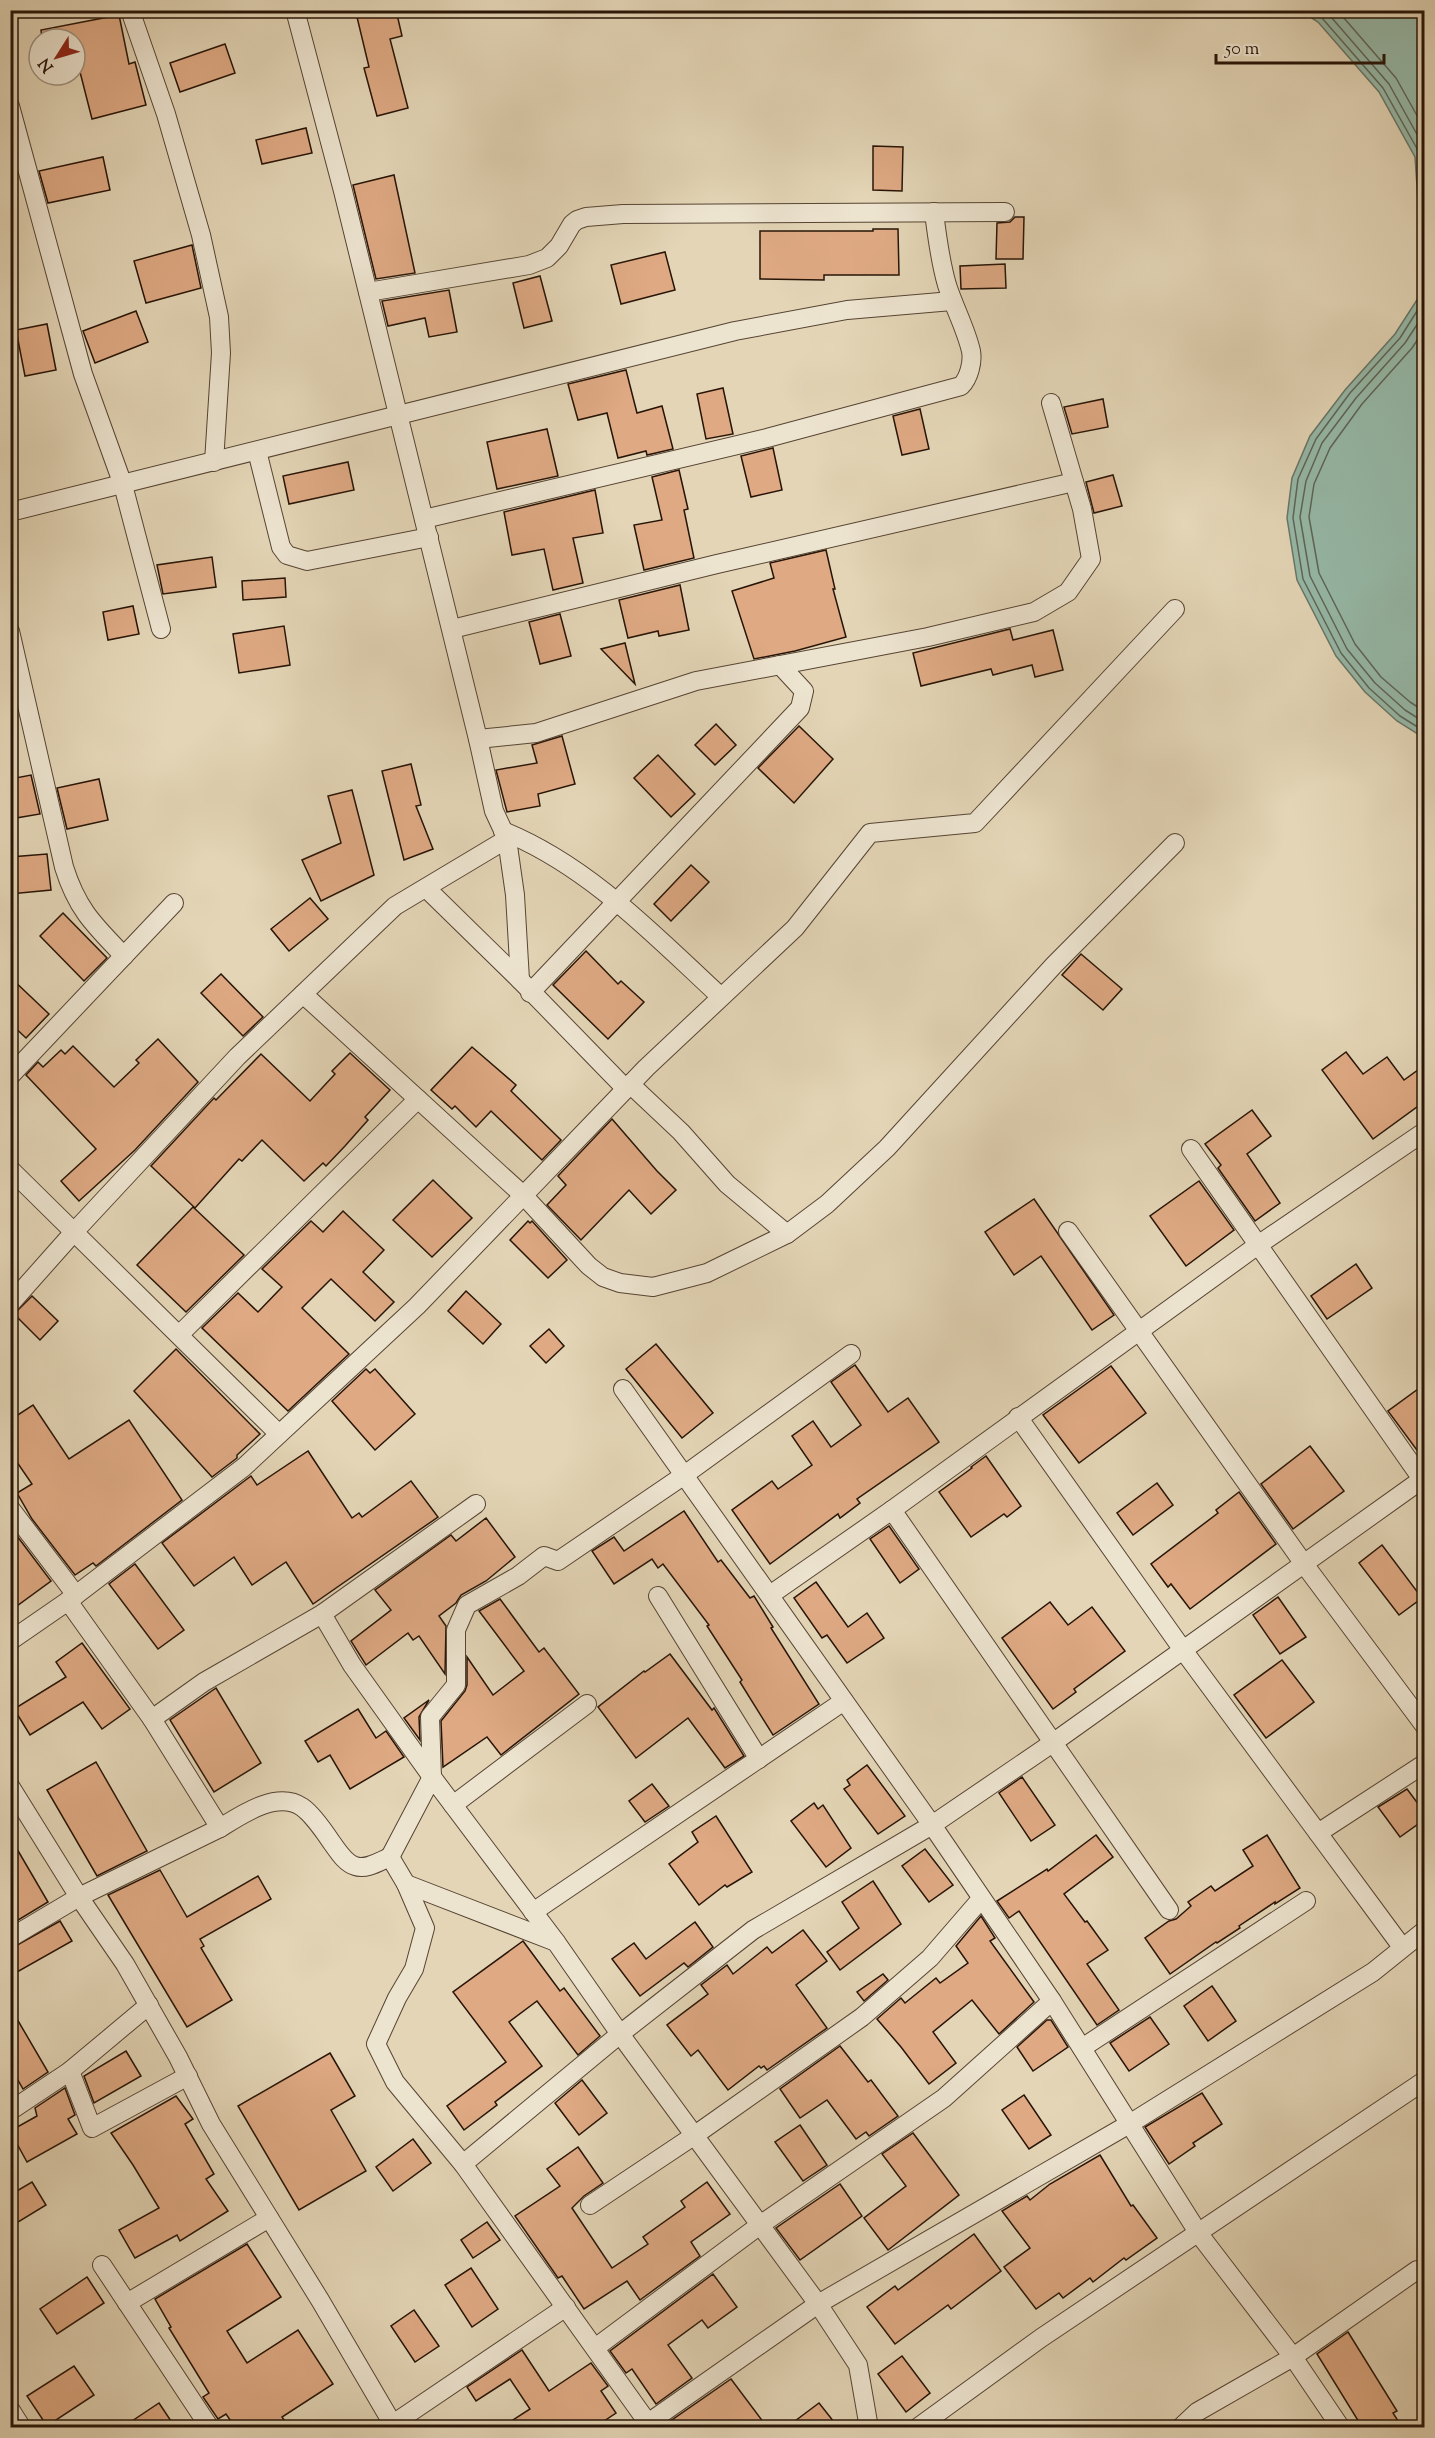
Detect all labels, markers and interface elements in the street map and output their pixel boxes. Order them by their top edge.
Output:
north arrow [27,27,87,87]
scale bar [1216,27,1384,65]
text: 50 m [1224,37,1260,63]
text: N [34,52,60,77]

